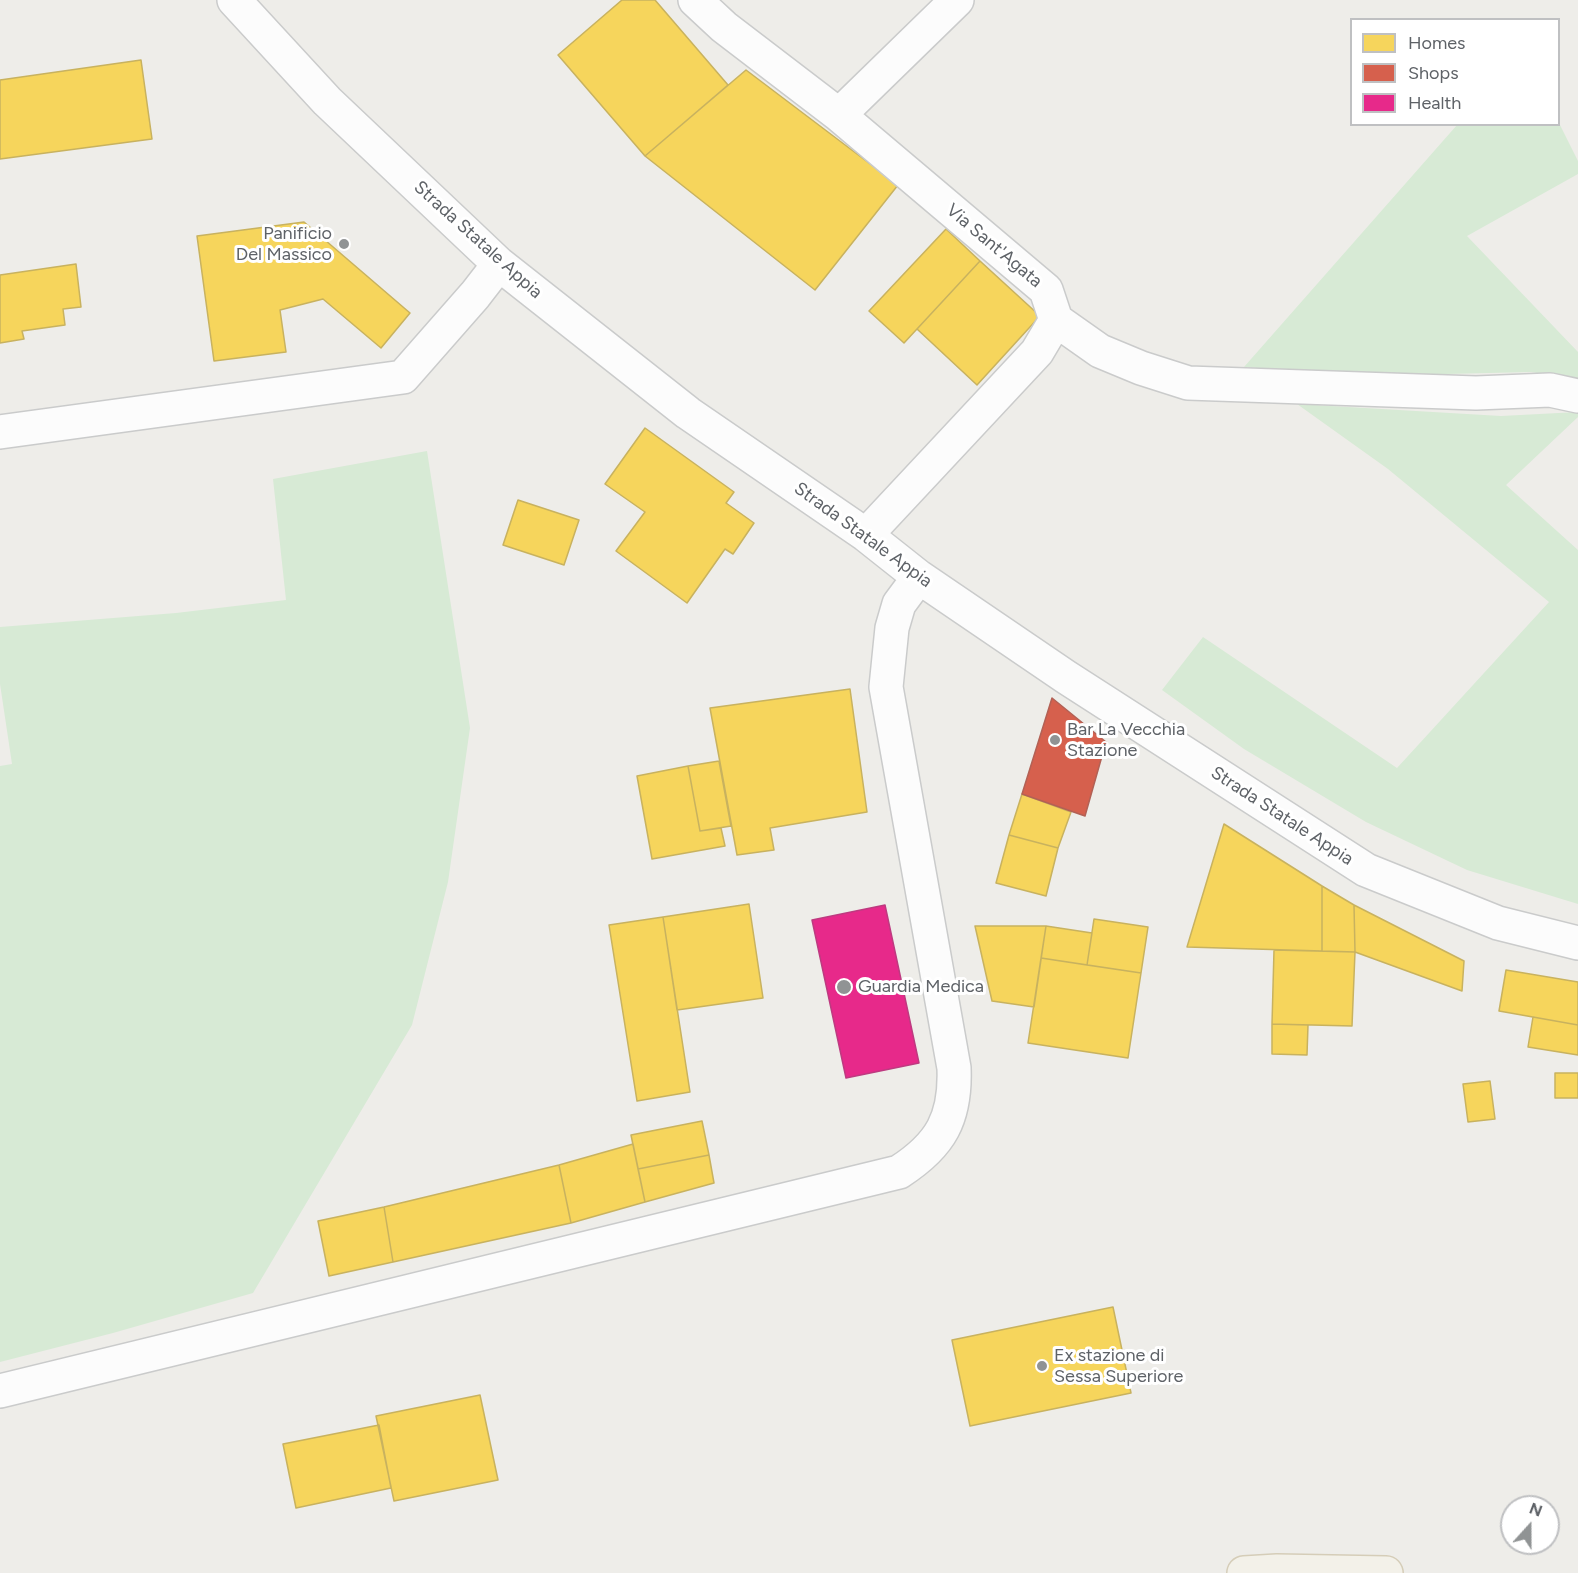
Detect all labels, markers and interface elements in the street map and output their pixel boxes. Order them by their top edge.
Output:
legend [1350,18,1560,126]
text: Homes [1408,32,1466,54]
text: Shops [1408,62,1459,84]
text: Health [1408,92,1461,114]
street label: Strada Statale Appia [409,177,547,303]
street label: Via Sant'Agata [942,200,1046,292]
place label: Panificio Del Massico [236,223,332,266]
marker: Panificio Del Massico [337,237,351,251]
street label: Strada Statale Appia [790,478,936,592]
place label: Bar La Vecchia Stazione [1067,719,1185,762]
marker: Bar La Vecchia Stazione [1048,733,1062,747]
street label: Strada Statale Appia [1207,762,1357,870]
place label: Guardia Medica [858,976,984,998]
marker: Guardia Medica [835,978,853,996]
place label: Ex stazione di Sessa Superiore [1054,1345,1183,1388]
marker: Ex stazione di Sessa Superiore [1035,1359,1049,1373]
north arrow [1500,1495,1560,1555]
text: N [1527,1499,1545,1521]

